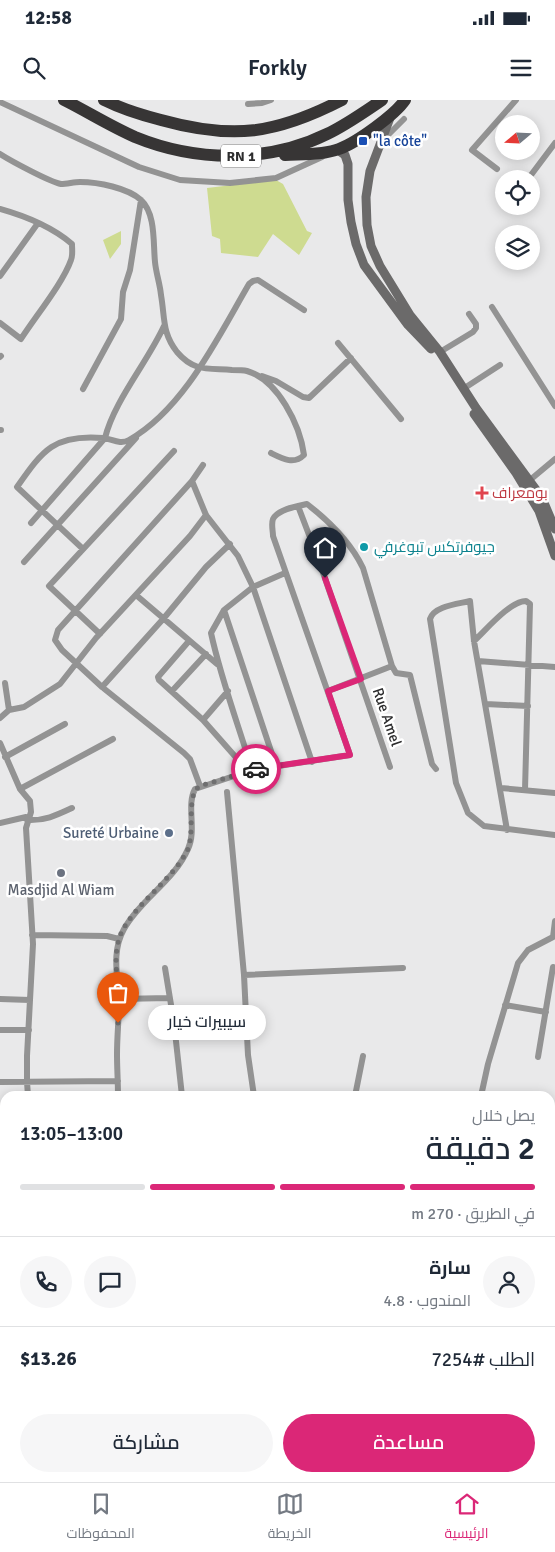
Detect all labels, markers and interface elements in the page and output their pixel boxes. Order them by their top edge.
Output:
text: 12:58 [25,6,72,30]
icon: search [20,54,48,82]
text: Forkly [248,54,307,81]
icon: menu [507,54,535,82]
north arrow [495,115,540,160]
map controls [495,115,540,270]
place label: "la côte" [373,132,427,150]
marker: "la côte" [357,135,369,147]
road number: RN 1 [221,144,261,168]
button: locate [495,170,540,215]
button: layers [495,225,540,270]
place label: بومعراف [492,484,548,502]
marker: بومعراف [476,487,488,499]
pin [304,527,346,578]
icon: home [311,534,339,562]
place label: جيوفرتكس تبوغرفي [374,538,495,559]
marker: جيوفرتكس تبوغرفي [358,541,370,553]
street label: Rue Amel [369,685,405,749]
courier [231,744,281,794]
icon: car [242,755,270,783]
place label: Sureté Urbaine [63,824,159,842]
marker: Sureté Urbaine [163,827,175,839]
marker: Masdjid Al Wiam [55,867,67,879]
place label: Masdjid Al Wiam [8,881,114,899]
pin [97,972,139,1023]
icon: bag [104,979,132,1007]
callout: سيبيرات خيار [148,1006,266,1040]
text: سيبيرات خيار [168,1012,246,1032]
text: يصل خلال [472,1106,535,1126]
text: 13:00–13:05 [20,1122,123,1146]
text: 2 دقيقة [425,1129,535,1168]
text: في الطريق · 270 m [411,1204,535,1224]
button: phone [20,1256,72,1308]
button: chat [84,1256,136,1308]
text: سارة [429,1256,471,1280]
button: person [483,1256,535,1308]
text: المندوب · 4.8 [383,1291,471,1311]
text: $13.26 [20,1347,77,1371]
text: الطلب #7254 [432,1348,535,1372]
button: مشاركة [20,1414,273,1472]
button: مساعدة [283,1414,535,1472]
tab: المحفوظات [67,1490,135,1546]
tab: الخريطة [268,1490,311,1546]
tab: الرئيسية [445,1490,488,1546]

